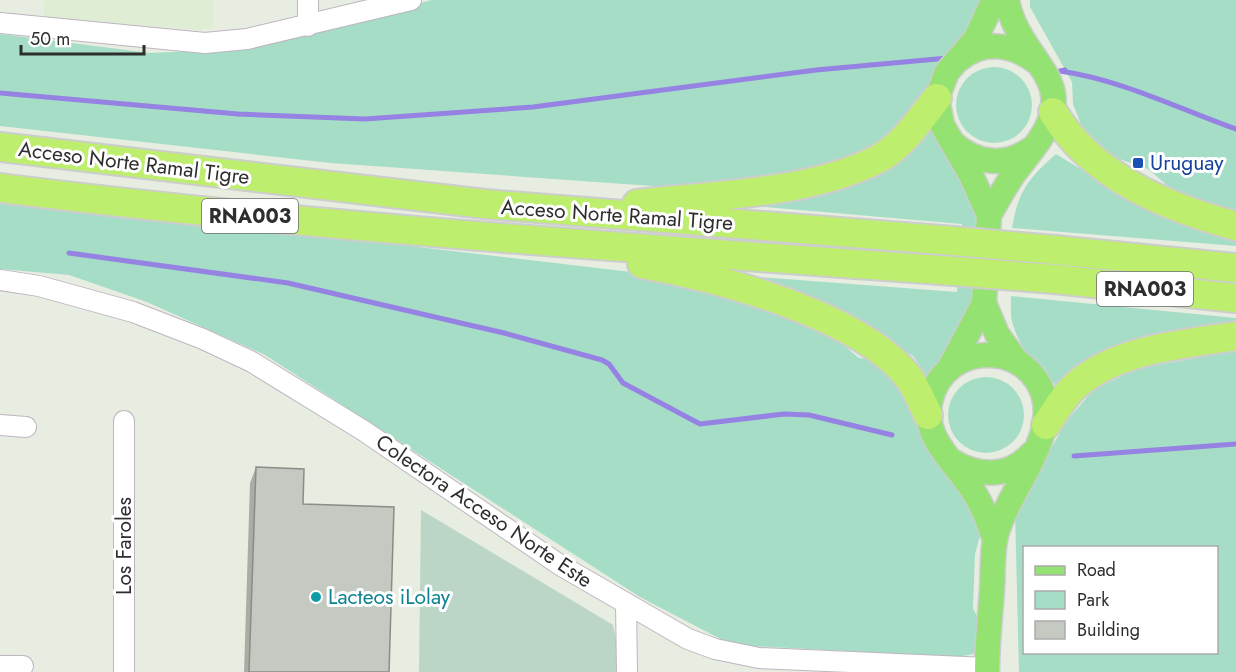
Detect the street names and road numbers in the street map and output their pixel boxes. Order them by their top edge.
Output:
street label: Acceso Norte Ramal Tigre [17,134,251,192]
street label: Acceso Norte Ramal Tigre [500,192,734,238]
road number: RNA003 [202,199,298,233]
road number: RNA003 [1097,272,1193,306]
street label: Colectora Acceso Norte Este [370,427,598,595]
street label: Los Faroles [109,497,139,595]

